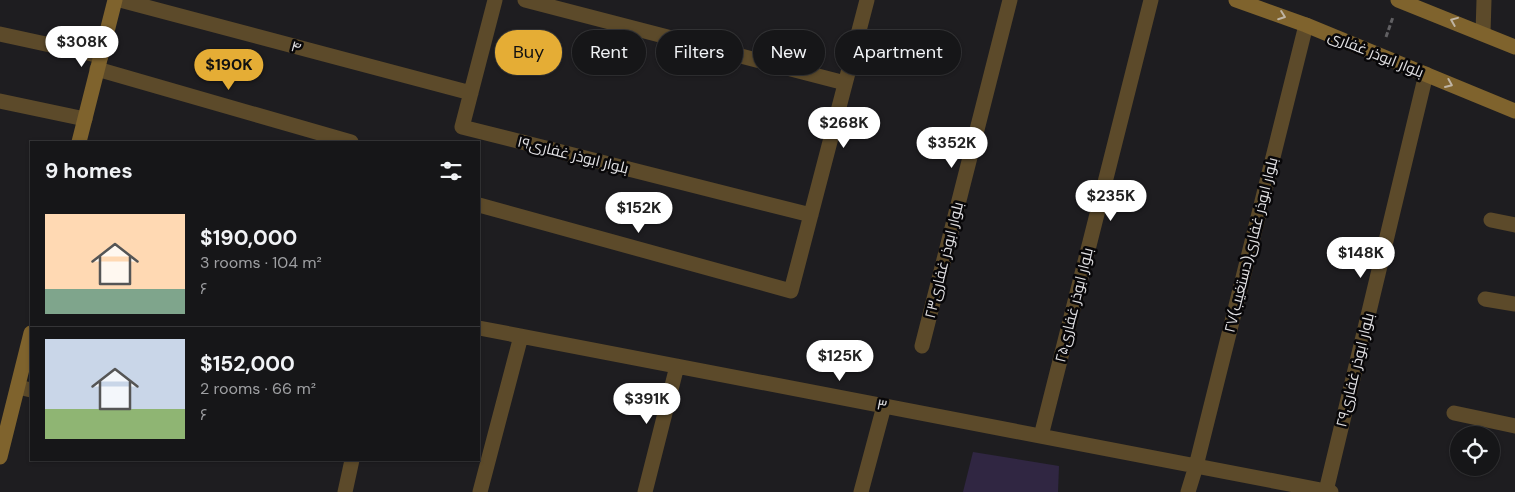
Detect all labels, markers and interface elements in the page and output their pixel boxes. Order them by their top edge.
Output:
one-way arrow [1278,10,1286,20]
one-way arrow [1450,17,1459,28]
pin: $308K [47,26,117,68]
street label: بلوار ابوذر غفاری [1325,26,1427,82]
chip: Buy [495,30,562,75]
chip: Rent [572,30,646,75]
chip: Filters [656,30,743,75]
chip: New [753,30,825,75]
chip: Apartment [835,30,961,75]
text: $308K [56,31,108,52]
street label: ۴ [289,36,303,58]
pin: $190K [194,48,264,91]
text: $190K [205,54,253,75]
one-way arrow [1444,77,1453,88]
pin: $268K [809,106,879,149]
text: $268K [819,112,869,133]
pin: $352K [917,126,987,169]
street label: بلوار ابوذر غفاری۱۹ [515,132,631,178]
text: $352K [928,132,976,153]
street label: ۲۷بلوار ابوذر غفاری(دستغیب) [1220,155,1282,335]
text: 9 homes [45,157,133,185]
icon: filters [437,157,465,185]
pin: $235K [1076,180,1146,222]
text: $235K [1087,185,1135,206]
pin: $152K [604,192,674,234]
text: $152K [616,197,662,218]
street label: بلوار ابوذر غفاری۲۳ [920,200,968,320]
text: $190,000 [200,224,297,252]
icon: home [85,234,145,294]
pin: $148K [1326,236,1396,279]
text: $148K [1338,242,1384,263]
street label: بلوار ابوذر غفاری۲۵ [1050,246,1098,364]
text: 3 rooms · 104 m² [200,252,322,273]
text: ۶ [200,278,208,299]
street label: بلوار ابوذر غفاری۲۹ [1331,311,1379,429]
pin: $125K [805,340,875,382]
text: $125K [817,345,863,366]
text: $152,000 [200,350,295,378]
icon: home [85,359,145,419]
text: 2 rooms · 66 m² [200,378,316,399]
pin: $391K [612,382,682,425]
text: $391K [624,388,670,409]
street label: ۳ [875,394,889,416]
text: ۶ [200,404,208,425]
map controls [1450,426,1500,476]
button: locate [1450,426,1500,476]

